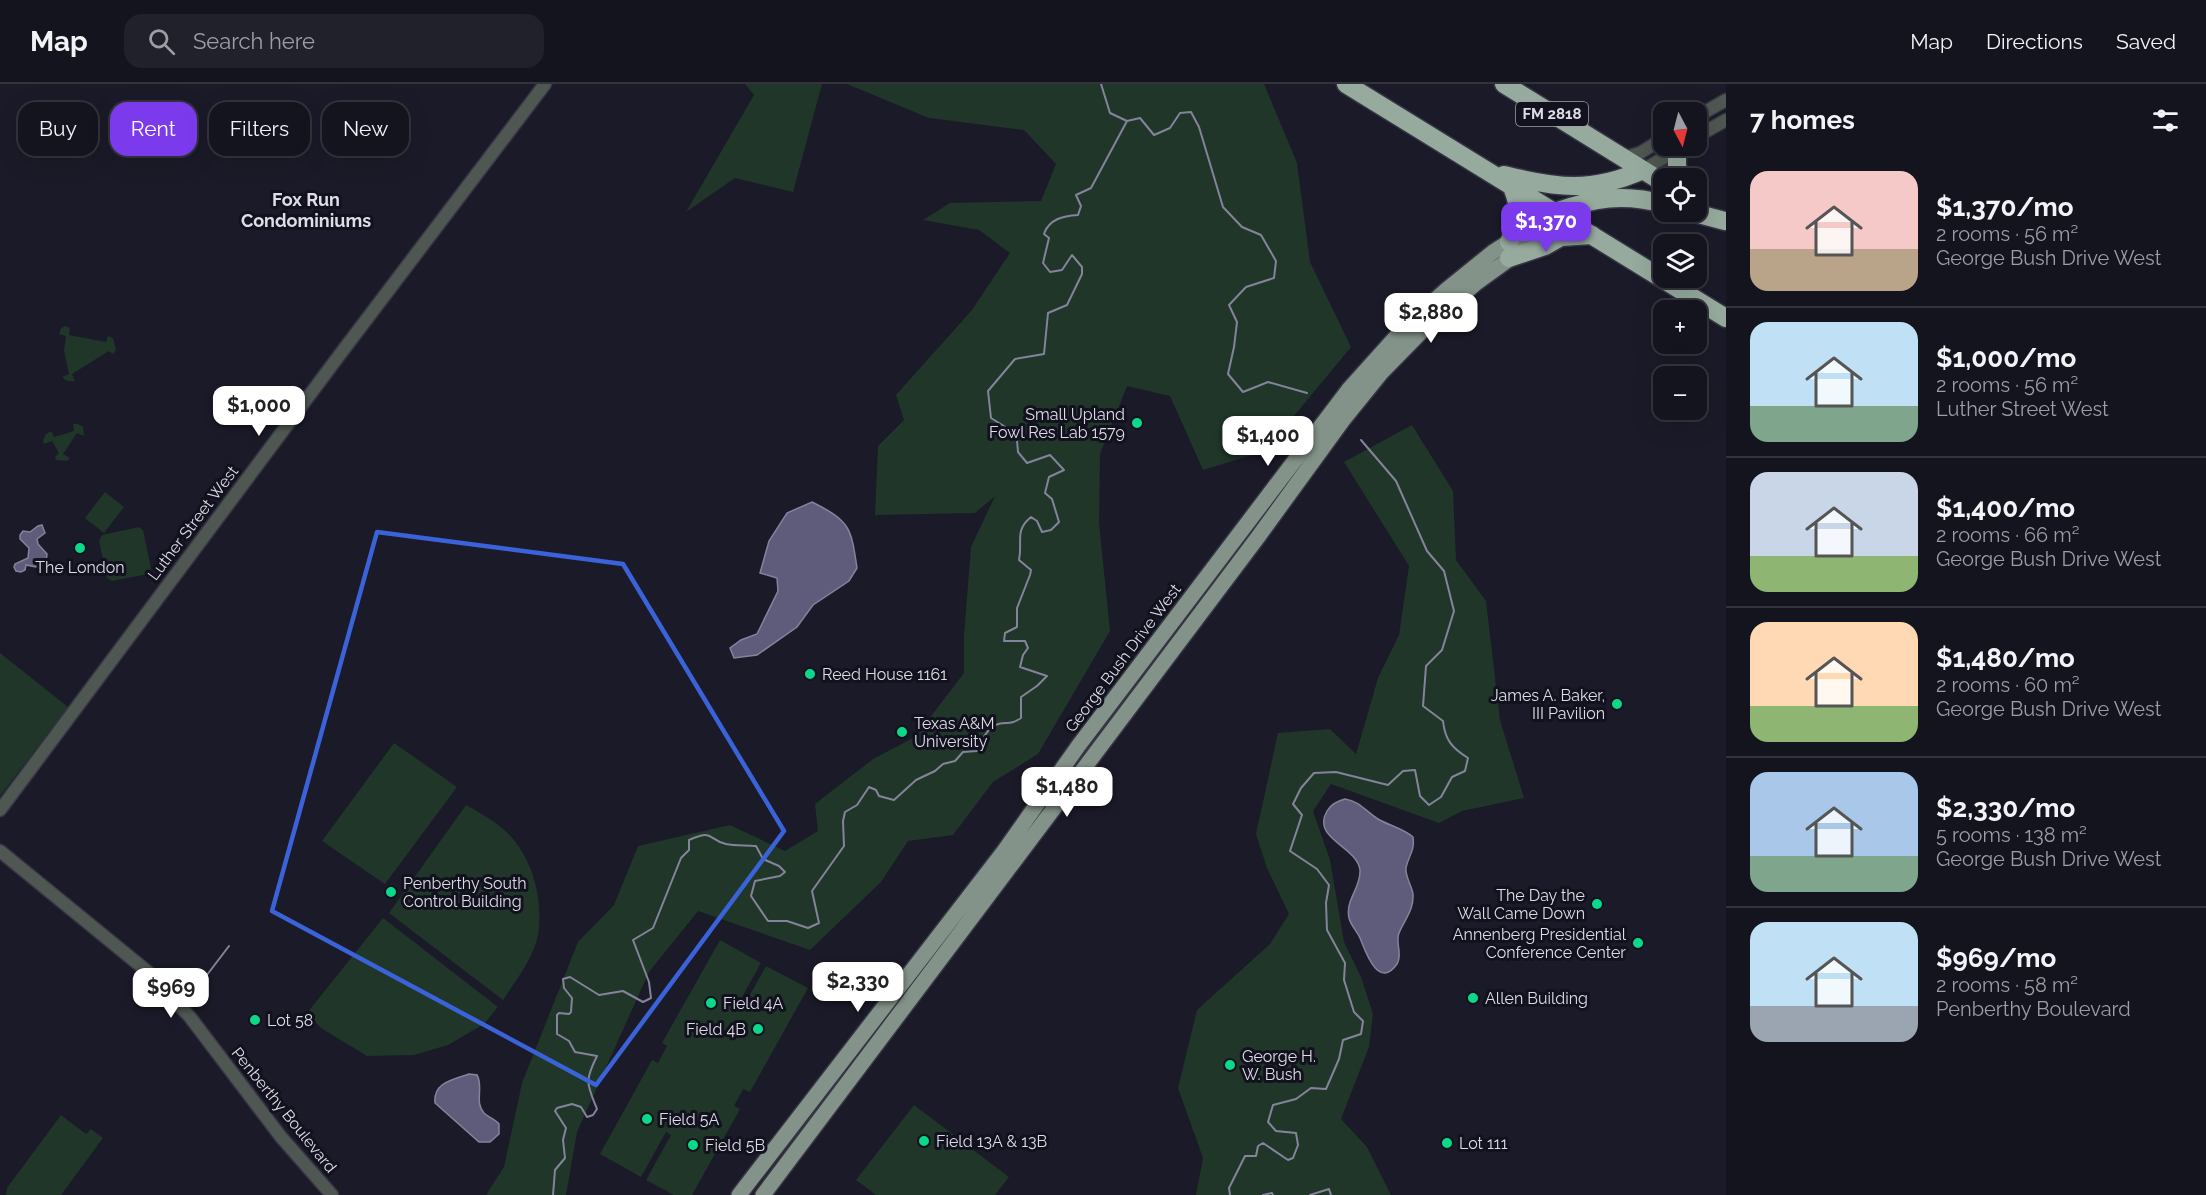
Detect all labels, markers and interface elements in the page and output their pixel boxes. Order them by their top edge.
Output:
search box [124,14,544,68]
text: Map [30,25,88,58]
icon: search [145,25,178,58]
text: Search here [193,28,315,54]
text: Map [1910,29,1953,54]
text: Directions [1986,29,2083,54]
text: Saved [2116,29,2176,54]
chip: Buy [18,102,98,156]
chip: Rent [110,102,197,156]
chip: Filters [209,102,310,156]
chip: New [322,102,409,156]
road number: FM 2818 [1516,102,1588,126]
north arrow [1653,102,1707,156]
map controls [1653,102,1707,420]
icon: filters [2149,104,2182,137]
text: 7 homes [1750,105,1855,135]
button: locate [1653,168,1707,222]
district label: Fox Run Condominiums [241,189,371,231]
text: $1,370/mo [1936,192,2073,222]
icon: home [1798,195,1870,267]
pin: $1,370 [1497,202,1595,253]
text: $1,370 [1515,209,1577,233]
text: 2 rooms · 56 m² [1936,222,2078,246]
button: layers [1653,234,1707,288]
text: George Bush Drive West [1936,246,2161,270]
pin: $2,880 [1382,293,1480,344]
text: $2,880 [1398,300,1464,324]
button: + [1653,300,1707,354]
text: $1,000/mo [1936,343,2076,373]
icon: home [1798,346,1870,418]
button: − [1653,366,1707,420]
text: 2 rooms · 56 m² [1936,373,2078,397]
pin: $1,000 [210,386,308,437]
text: $1,000 [227,393,291,417]
text: Luther Street West [1936,397,2109,421]
place label: Small Upland Fowl Res Lab 1579 [989,405,1125,442]
marker: Small Upland Fowl Res Lab 1579 [1130,416,1144,430]
pin: $1,400 [1219,416,1317,467]
text: $1,400 [1236,423,1300,447]
street label: Luther Street West [144,462,243,584]
text: $1,400/mo [1936,493,2075,523]
icon: home [1798,496,1870,568]
text: 2 rooms · 66 m² [1936,523,2079,547]
marker: The London [73,541,87,555]
text: George Bush Drive West [1936,547,2161,571]
place label: The London [35,558,125,577]
street label: George Bush Drive West [1061,580,1185,736]
text: $1,480/mo [1936,643,2075,673]
icon: home [1798,646,1870,718]
place label: Reed House 1161 [822,665,947,684]
marker: Reed House 1161 [803,667,817,681]
text: 2 rooms · 60 m² [1936,673,2080,697]
place label: James A. Baker, III Pavilion [1491,686,1605,723]
marker: James A. Baker, III Pavilion [1610,697,1624,711]
text: George Bush Drive West [1936,697,2161,721]
place label: Texas A&M University [914,714,994,751]
marker: Texas A&M University [895,725,909,739]
pin: $1,480 [1018,767,1116,818]
text: $1,480 [1036,774,1098,798]
text: $2,330/mo [1936,793,2075,823]
icon: home [1798,796,1870,868]
text: 5 rooms · 138 m² [1936,823,2087,847]
text: George Bush Drive West [1936,847,2161,871]
place label: Penberthy South Control Building [403,874,527,911]
marker: Penberthy South Control Building [384,885,398,899]
place label: The Day the Wall Came Down [1457,886,1585,923]
marker: The Day the Wall Came Down [1590,897,1604,911]
place label: Annenberg Presidential Conference Center [1453,925,1627,962]
marker: Annenberg Presidential Conference Center [1631,936,1645,950]
text: $969/mo [1936,943,2056,973]
icon: home [1798,946,1870,1018]
pin: $2,330 [809,962,907,1013]
pin: $969 [135,968,207,1019]
text: $2,330 [826,969,890,993]
text: 2 rooms · 58 m² [1936,973,2078,997]
text: $969 [147,975,195,999]
place label: Allen Building [1485,989,1588,1008]
marker: Allen Building [1466,991,1480,1005]
place label: Field 4A [723,994,783,1013]
marker: Field 4A [704,996,718,1010]
text: Penberthy Boulevard [1936,997,2131,1021]
place label: Lot 58 [267,1011,313,1030]
marker: Lot 58 [248,1013,262,1027]
place label: Field 4B [686,1020,746,1039]
marker: Field 4B [751,1022,765,1036]
street label: Penberthy Boulevard [228,1043,340,1177]
place label: George H. W. Bush [1242,1047,1316,1084]
marker: George H. W. Bush [1223,1058,1237,1072]
place label: Field 5A [659,1110,719,1129]
marker: Field 5A [640,1112,654,1126]
place label: Field 13A & 13B [936,1132,1047,1151]
marker: Field 13A & 13B [917,1134,931,1148]
place label: Lot 111 [1459,1134,1508,1153]
place label: Field 5B [705,1136,765,1155]
marker: Lot 111 [1440,1136,1454,1150]
marker: Field 5B [686,1138,700,1152]

